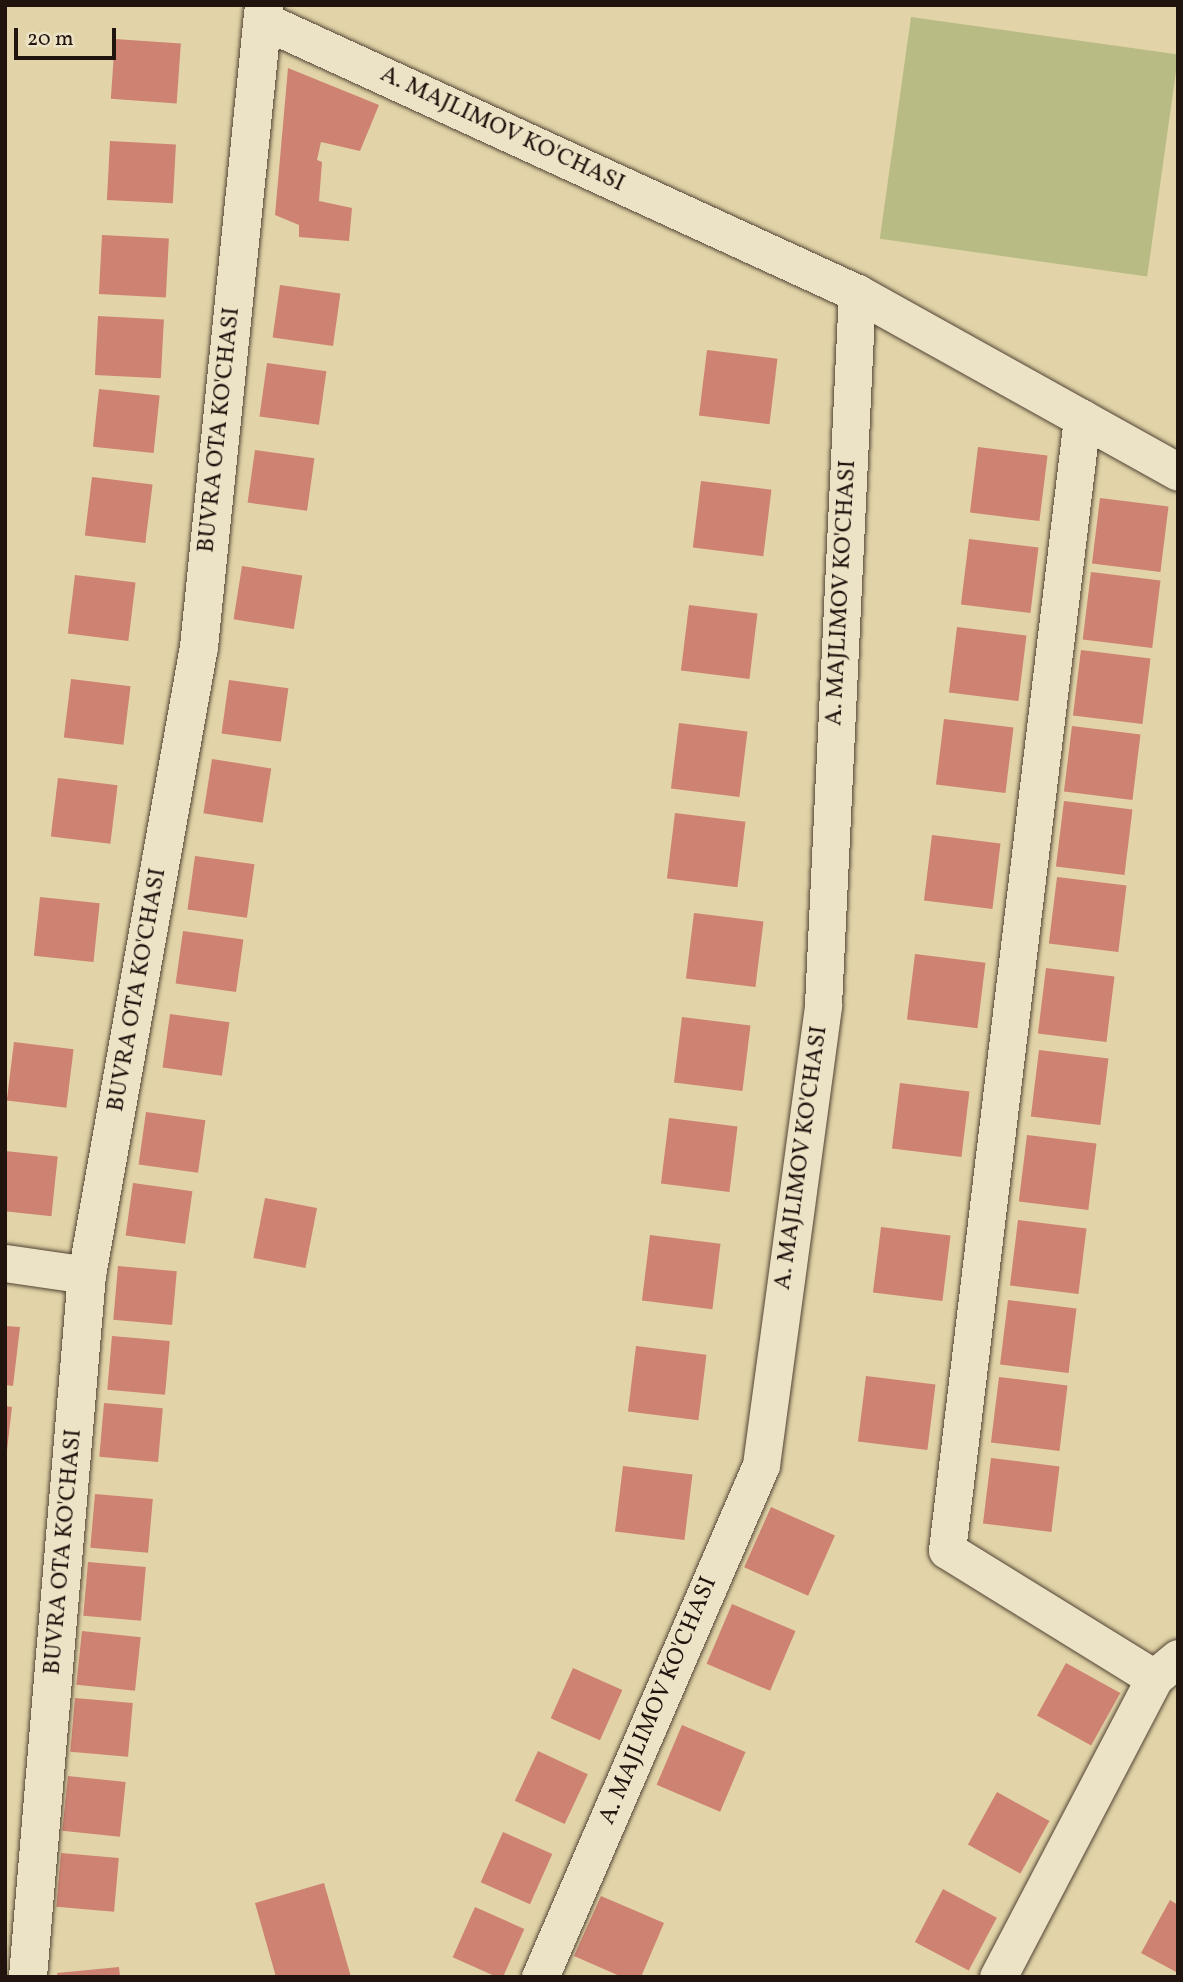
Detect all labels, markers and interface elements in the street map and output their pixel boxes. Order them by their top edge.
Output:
scale bar [18,14,119,58]
text: 20 m [27,25,73,54]
street label: A. MAJLIMOV KO'CHASI [375,61,629,199]
street label: BUVRA OTA KO'CHASI [193,306,247,554]
street label: A. MAJLIMOV KO'CHASI [821,459,863,727]
street label: BUVRA OTA KO'CHASI [102,866,174,1114]
street label: A. MAJLIMOV KO'CHASI [769,1024,835,1292]
street label: BUVRA OTA KO'CHASI [39,1428,89,1676]
street label: A. MAJLIMOV KO'CHASI [594,1573,724,1829]

